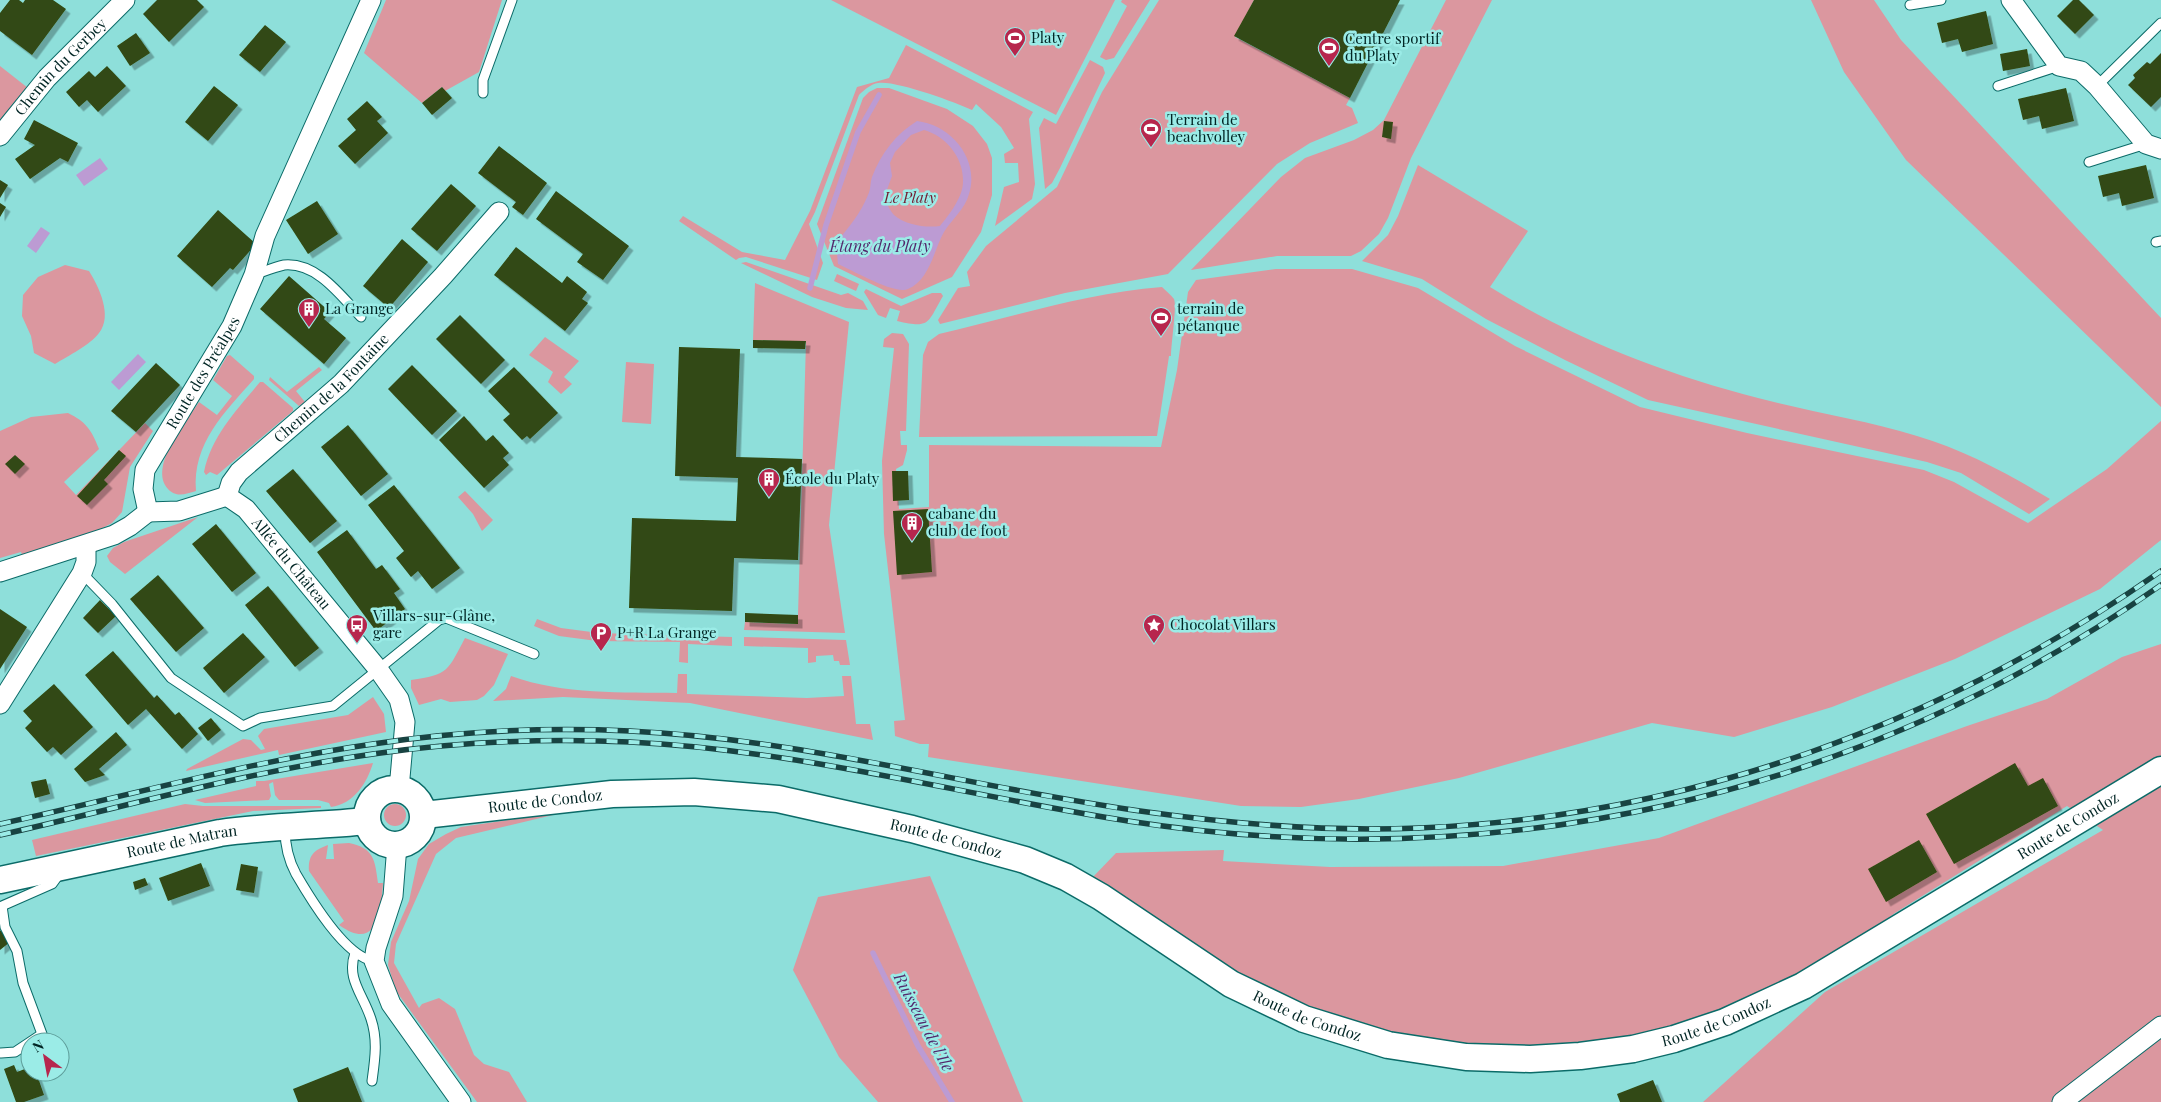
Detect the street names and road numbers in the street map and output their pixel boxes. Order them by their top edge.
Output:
street label: Chemin du Gerbey [10,13,111,119]
street label: Route des Préalpes [161,313,244,432]
street label: Chemin de la Fontaine [269,329,393,447]
street label: Allée du Château [247,512,336,614]
street label: Route de Condoz [487,784,603,817]
street label: Route de Condoz [2013,787,2122,863]
street label: Route de Condoz [888,813,1004,862]
street label: Route de Matran [125,820,238,862]
street label: Route de Condoz [1250,985,1364,1045]
street label: Route de Condoz [1660,991,1773,1051]

